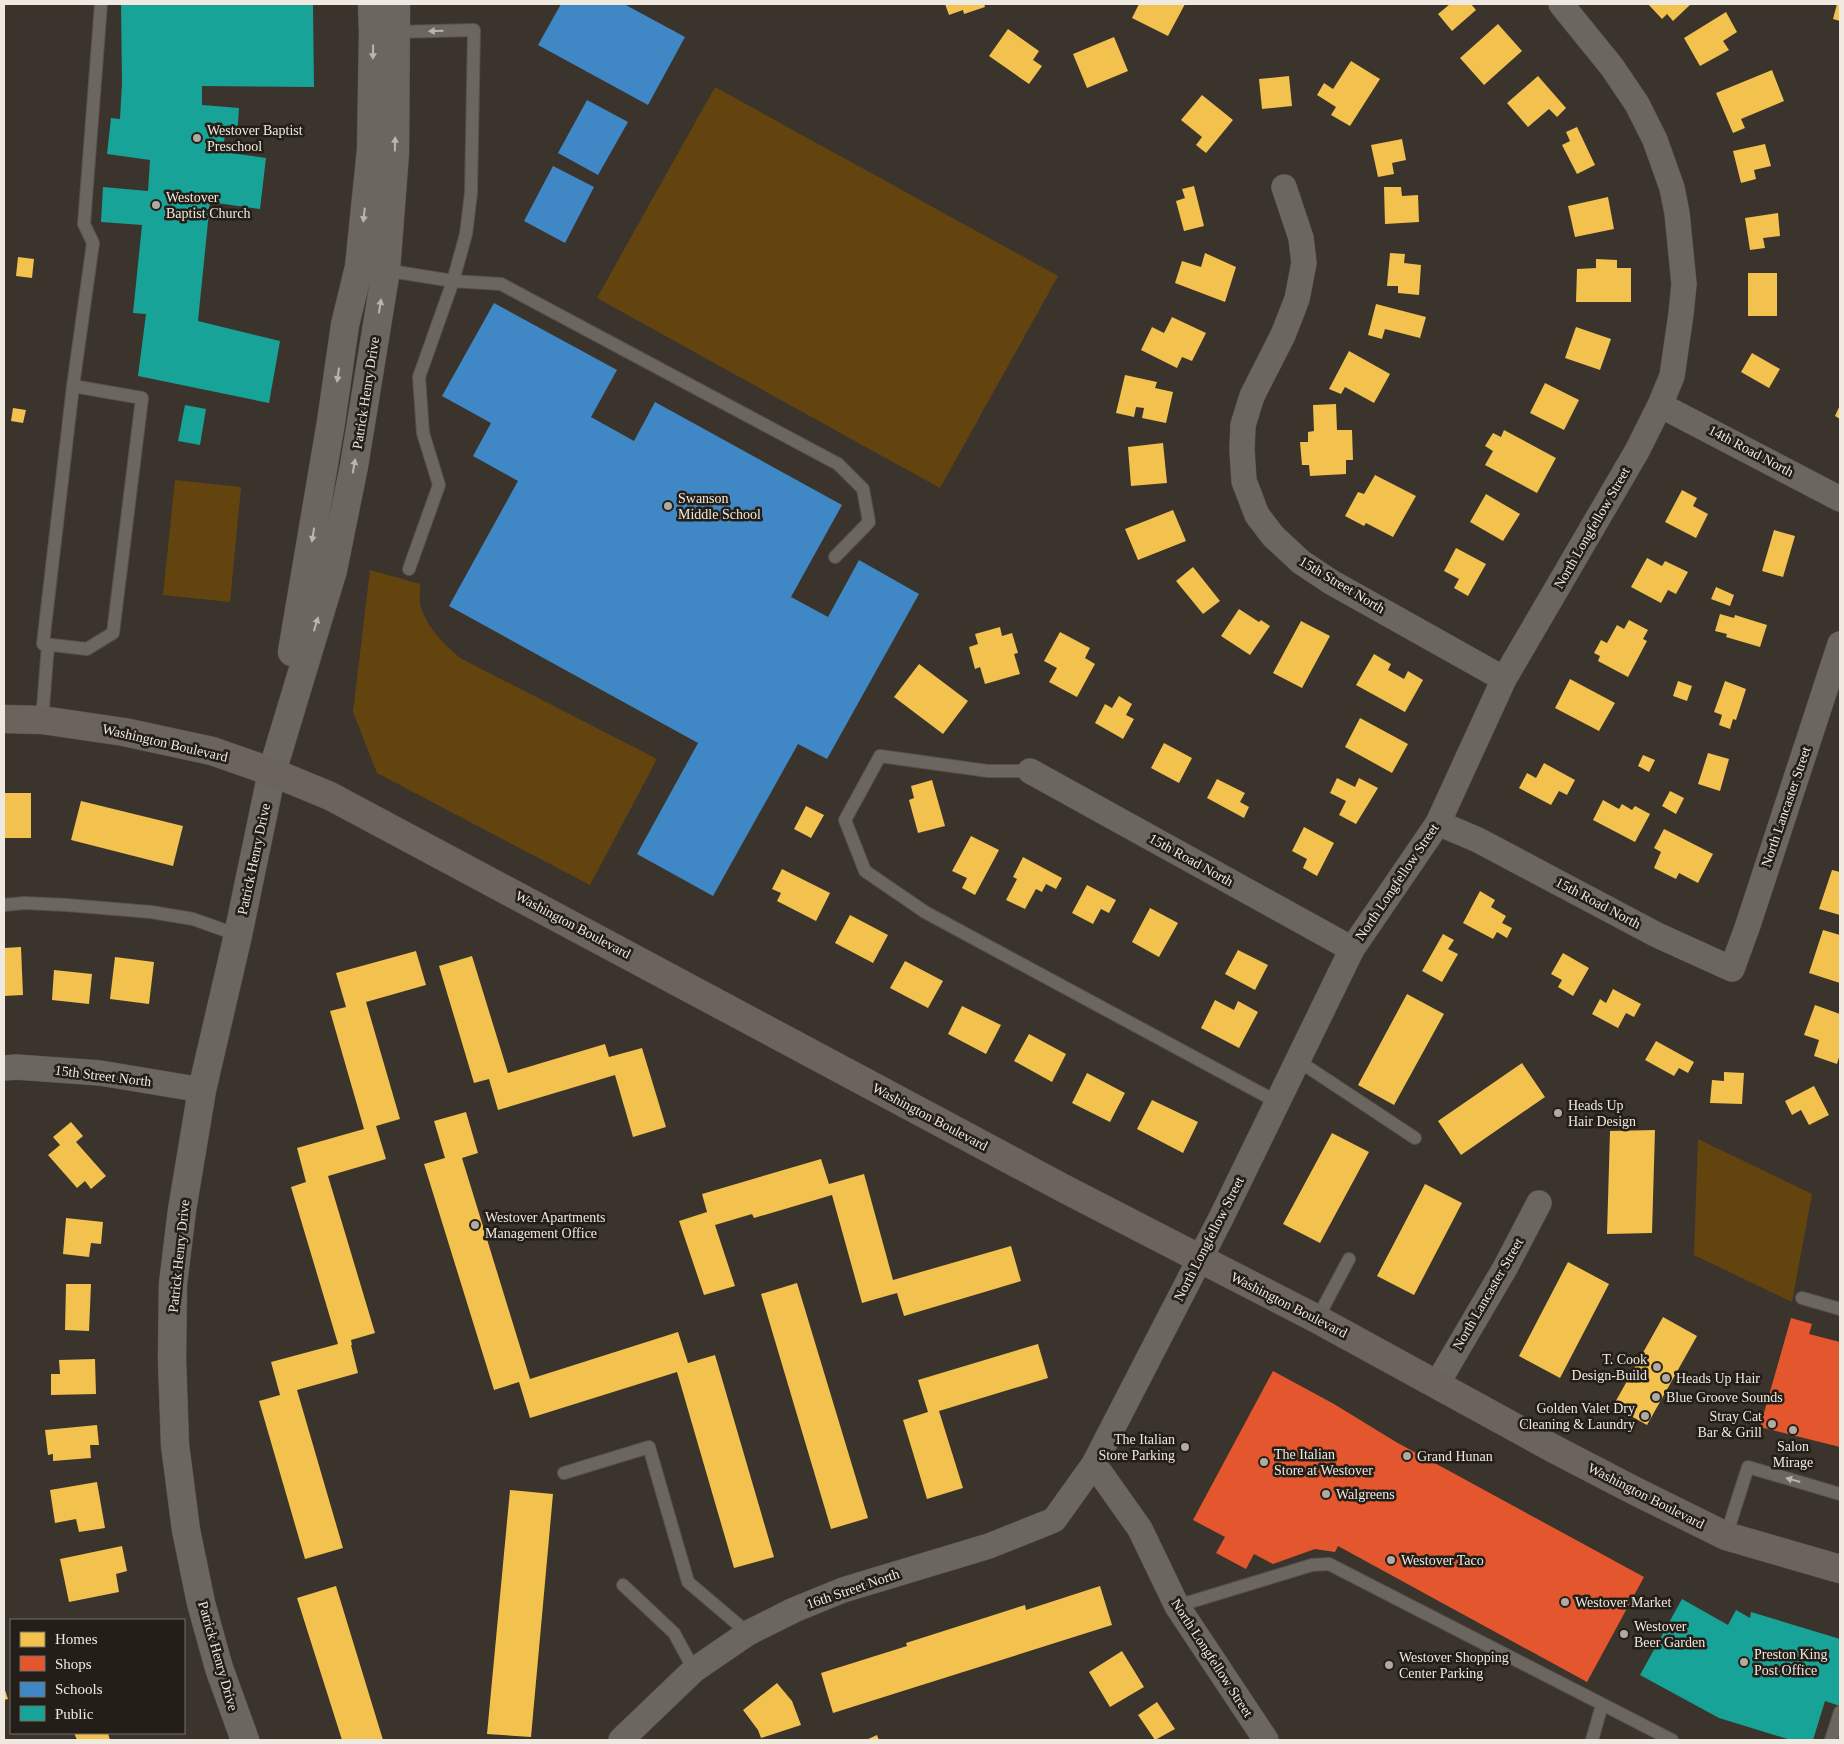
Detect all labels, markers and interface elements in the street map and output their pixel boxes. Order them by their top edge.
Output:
one-way arrow [427,27,443,35]
one-way arrow [369,45,377,61]
place label: Westover Baptist Preschool [207,123,303,154]
marker: Westover Baptist Preschool [191,132,203,144]
one-way arrow [391,136,399,152]
place label: Westover Baptist Church [166,190,250,221]
marker: Westover Baptist Church [150,199,162,211]
one-way arrow [360,207,368,223]
one-way arrow [377,298,385,314]
street label: Patrick Henry Drive [350,336,382,450]
one-way arrow [334,367,342,383]
street label: 14th Road North [1706,422,1796,480]
one-way arrow [350,458,358,474]
street label: North Longfellow Street [1551,465,1633,591]
place label: Swanson Middle School [678,491,761,522]
marker: Swanson Middle School [662,500,674,512]
one-way arrow [309,528,317,544]
street label: 15th Street North [1296,554,1388,616]
one-way arrow [313,617,321,632]
street label: Washington Boulevard [101,721,229,765]
street label: North Lancaster Street [1758,745,1814,869]
street label: Patrick Henry Drive [235,802,273,916]
street label: North Longfellow Street [1352,821,1442,943]
street label: 15th Road North [1146,831,1236,889]
street label: 15th Road North [1553,874,1643,932]
street label: Washington Boulevard [513,888,633,962]
street label: 15th Street North [54,1063,152,1089]
street label: Washington Boulevard [870,1080,990,1154]
place label: Heads Up Hair Design [1568,1098,1636,1129]
marker: Heads Up Hair Design [1552,1107,1564,1119]
street label: North Longfellow Street [1171,1174,1247,1304]
street label: Patrick Henry Drive [166,1199,192,1313]
place label: Westover Apartments Management Office [485,1210,606,1241]
marker: Westover Apartments Management Office [469,1219,481,1231]
street label: North Lancaster Street [1450,1235,1526,1353]
street label: Washington Boulevard [1228,1269,1350,1341]
place label: T. Cook Design-Build [1572,1352,1647,1383]
marker: T. Cook Design-Build [1651,1361,1663,1373]
place label: Heads Up Hair [1676,1371,1760,1386]
marker: Heads Up Hair [1660,1372,1672,1384]
place label: Blue Groove Sounds [1666,1390,1783,1405]
marker: Blue Groove Sounds [1650,1391,1662,1403]
place label: Golden Valet Dry Cleaning & Laundry [1519,1401,1635,1432]
place label: Stray Cat Bar & Grill [1697,1409,1762,1440]
marker: Golden Valet Dry Cleaning & Laundry [1639,1410,1651,1422]
marker: Stray Cat Bar & Grill [1766,1418,1778,1430]
marker: Salon Mirage [1787,1424,1799,1436]
place label: The Italian Store Parking [1098,1432,1175,1463]
place label: Salon Mirage [1773,1439,1813,1470]
marker: The Italian Store Parking [1179,1441,1191,1453]
place label: The Italian Store at Westover [1274,1447,1373,1478]
place label: Grand Hunan [1417,1449,1493,1464]
marker: Grand Hunan [1401,1450,1413,1462]
marker: The Italian Store at Westover [1258,1456,1270,1468]
street label: Washington Boulevard [1585,1460,1707,1532]
one-way arrow [1786,1476,1801,1484]
place label: Walgreens [1336,1487,1395,1502]
marker: Walgreens [1320,1488,1332,1500]
place label: Westover Taco [1401,1553,1484,1568]
marker: Westover Taco [1385,1554,1397,1566]
street label: 16th Street North [805,1566,901,1612]
place label: Westover Market [1575,1595,1672,1610]
street label: North Longfellow Street [1168,1596,1256,1720]
marker: Westover Market [1559,1596,1571,1608]
street label: Patrick Henry Drive [195,1599,241,1713]
legend [10,1619,185,1734]
place label: Westover Beer Garden [1634,1619,1705,1650]
marker: Westover Beer Garden [1618,1628,1630,1640]
text: Homes [55,1631,98,1647]
place label: Preston King Post Office [1754,1647,1828,1678]
place label: Westover Shopping Center Parking [1399,1650,1509,1681]
text: Shops [55,1656,92,1672]
marker: Preston King Post Office [1738,1656,1750,1668]
marker: Westover Shopping Center Parking [1383,1659,1395,1671]
text: Schools [55,1681,103,1697]
text: Public [55,1706,94,1722]

